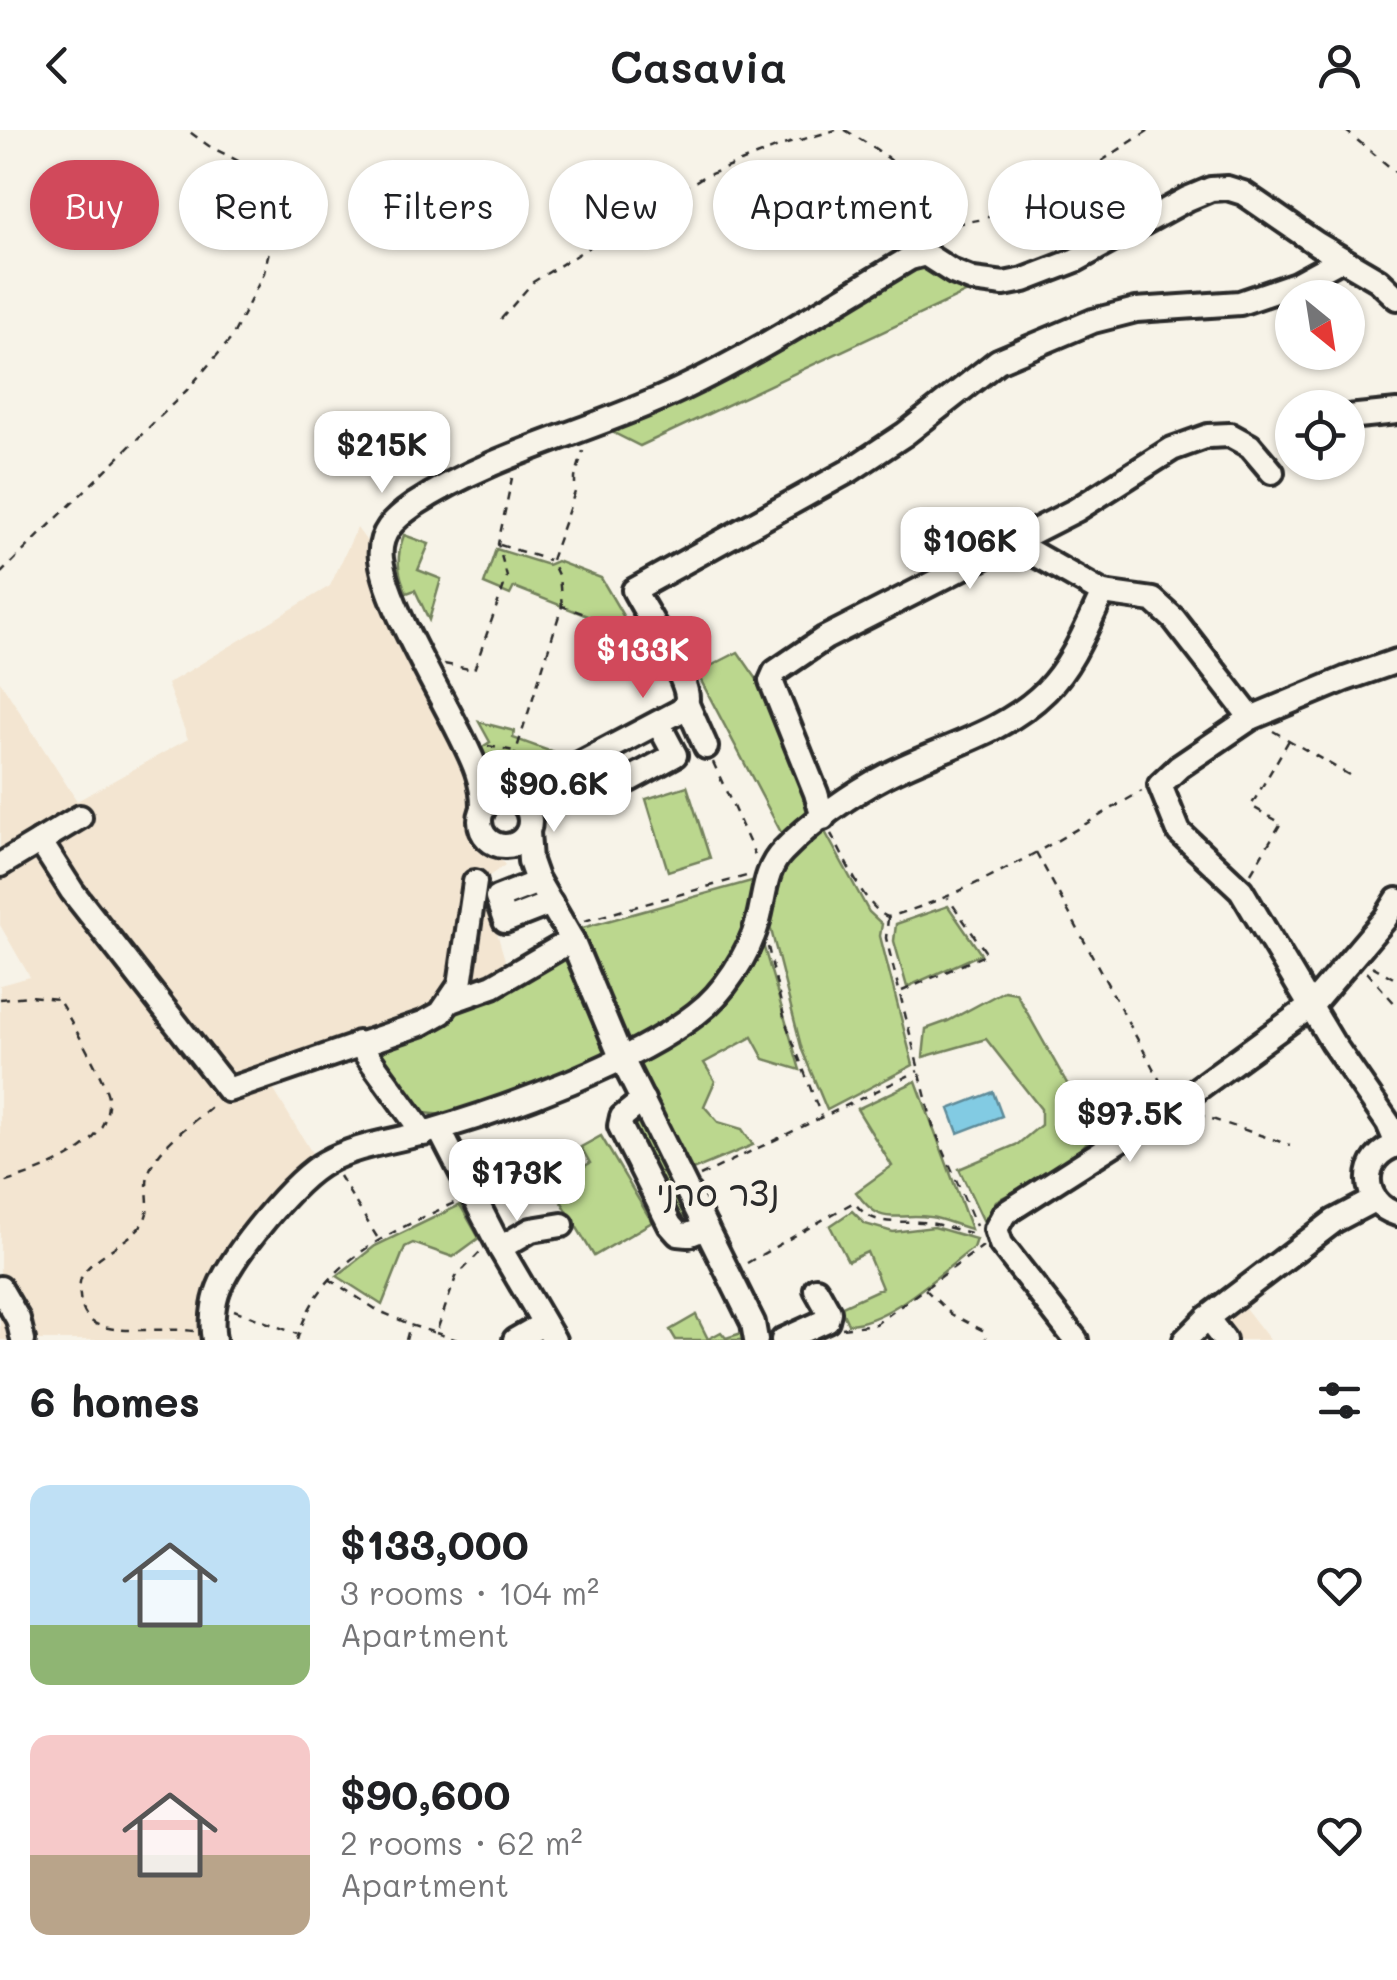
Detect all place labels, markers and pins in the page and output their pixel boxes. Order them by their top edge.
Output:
pin: $215K [312,411,452,496]
pin: $106K [900,507,1040,592]
pin: $133K [573,616,713,701]
pin: $90.6K [473,750,635,835]
pin: $97.5K [1049,1080,1211,1165]
pin: $173K [447,1139,587,1224]

